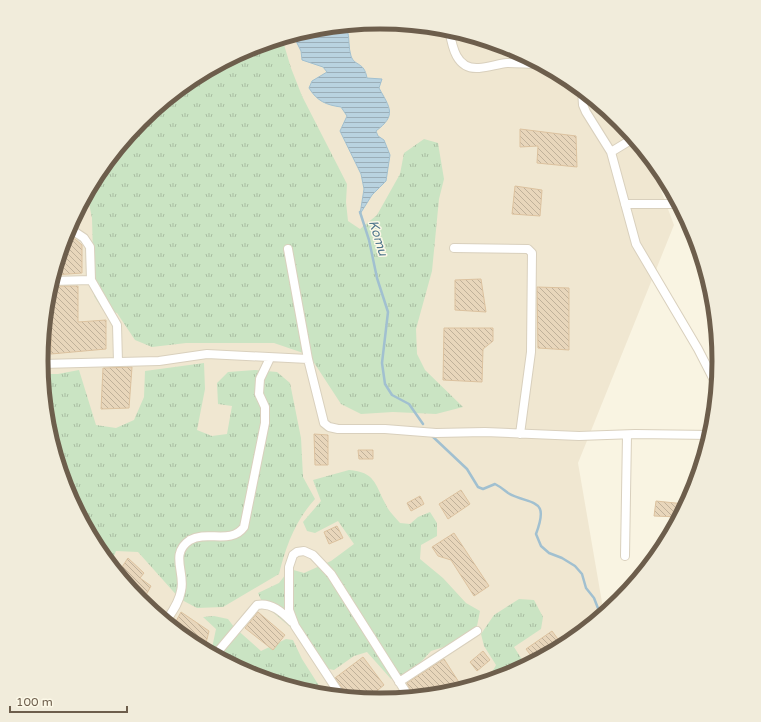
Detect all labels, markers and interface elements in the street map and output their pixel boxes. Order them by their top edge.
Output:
water label: Komu [365,218,391,259]
scale bar [10,688,127,714]
text: 100 m [16,695,53,709]

